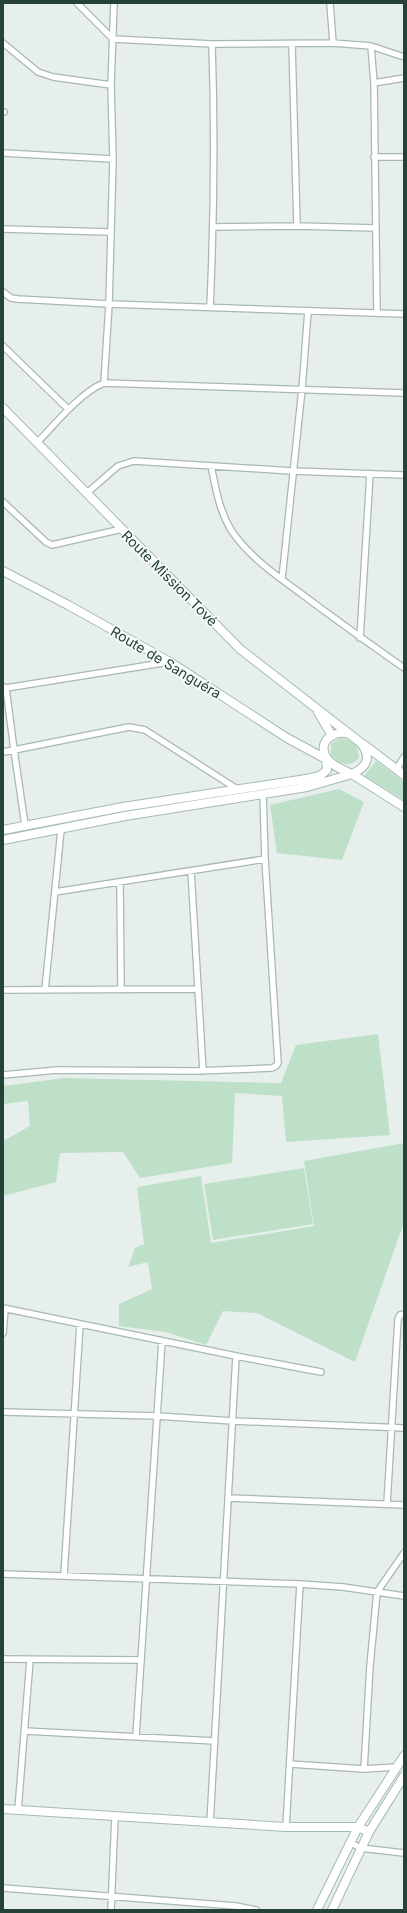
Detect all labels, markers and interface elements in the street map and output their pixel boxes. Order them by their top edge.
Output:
street label: Route Mission Tové [119,527,221,629]
street label: Route de Sanguéra [108,622,224,702]

